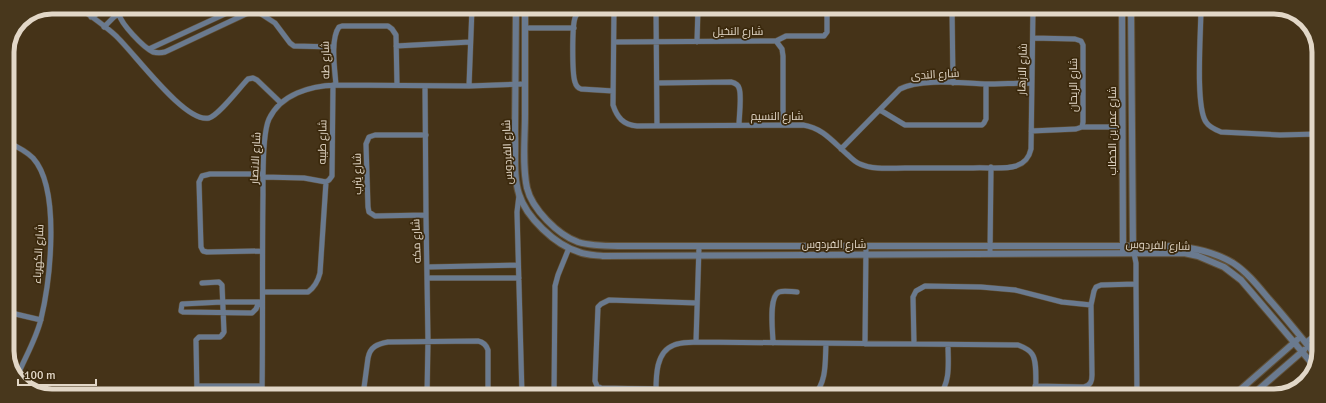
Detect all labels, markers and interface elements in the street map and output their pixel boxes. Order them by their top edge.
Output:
street label: شارع النخيل [713,25,763,39]
street label: شارع طه [319,41,333,79]
street label: شارع الازهار [1015,43,1031,96]
street label: شارع الريحان [1067,58,1081,112]
street label: شارع الندى [910,67,960,83]
street label: شارع عمر بن الخطاب [1106,86,1120,176]
street label: شارع النسيم [751,110,803,124]
street label: شارع الفردوس [500,119,516,185]
street label: شارع طيبه [316,120,330,165]
street label: شارع الانصار [248,132,264,185]
street label: شارع يثرب [351,153,365,195]
street label: شارع مكه [409,219,425,263]
street label: شارع الكهرباء [30,224,48,284]
street label: شارع الفردوس [802,238,866,252]
street label: شارع الفردوس [1125,238,1191,254]
scale bar [18,361,96,387]
text: 100 m [24,368,56,383]

